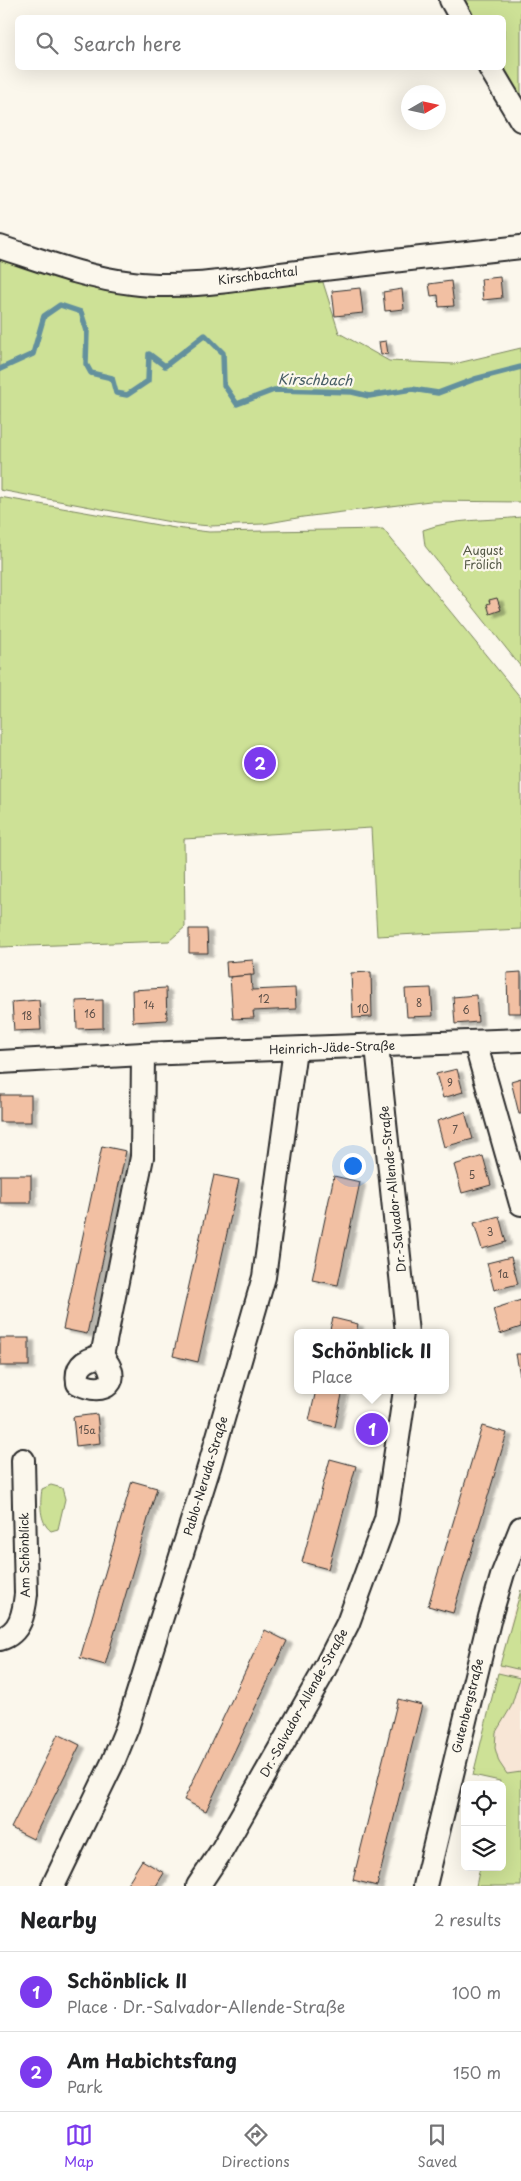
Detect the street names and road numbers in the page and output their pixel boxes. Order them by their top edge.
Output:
street label: Kirschbachtal [217,261,299,289]
street label: Heinrich-Jäde-Straße [269,1036,395,1058]
street label: Dr.-Salvador-Allende-Straße [374,1105,410,1273]
street label: Pablo-Neruda-Straße [178,1414,232,1538]
street label: Am Schönblick [14,1512,34,1598]
street label: Dr.-Salvador-Allende-Straße [255,1625,352,1780]
street label: Gutenbergstraße [447,1656,488,1755]

